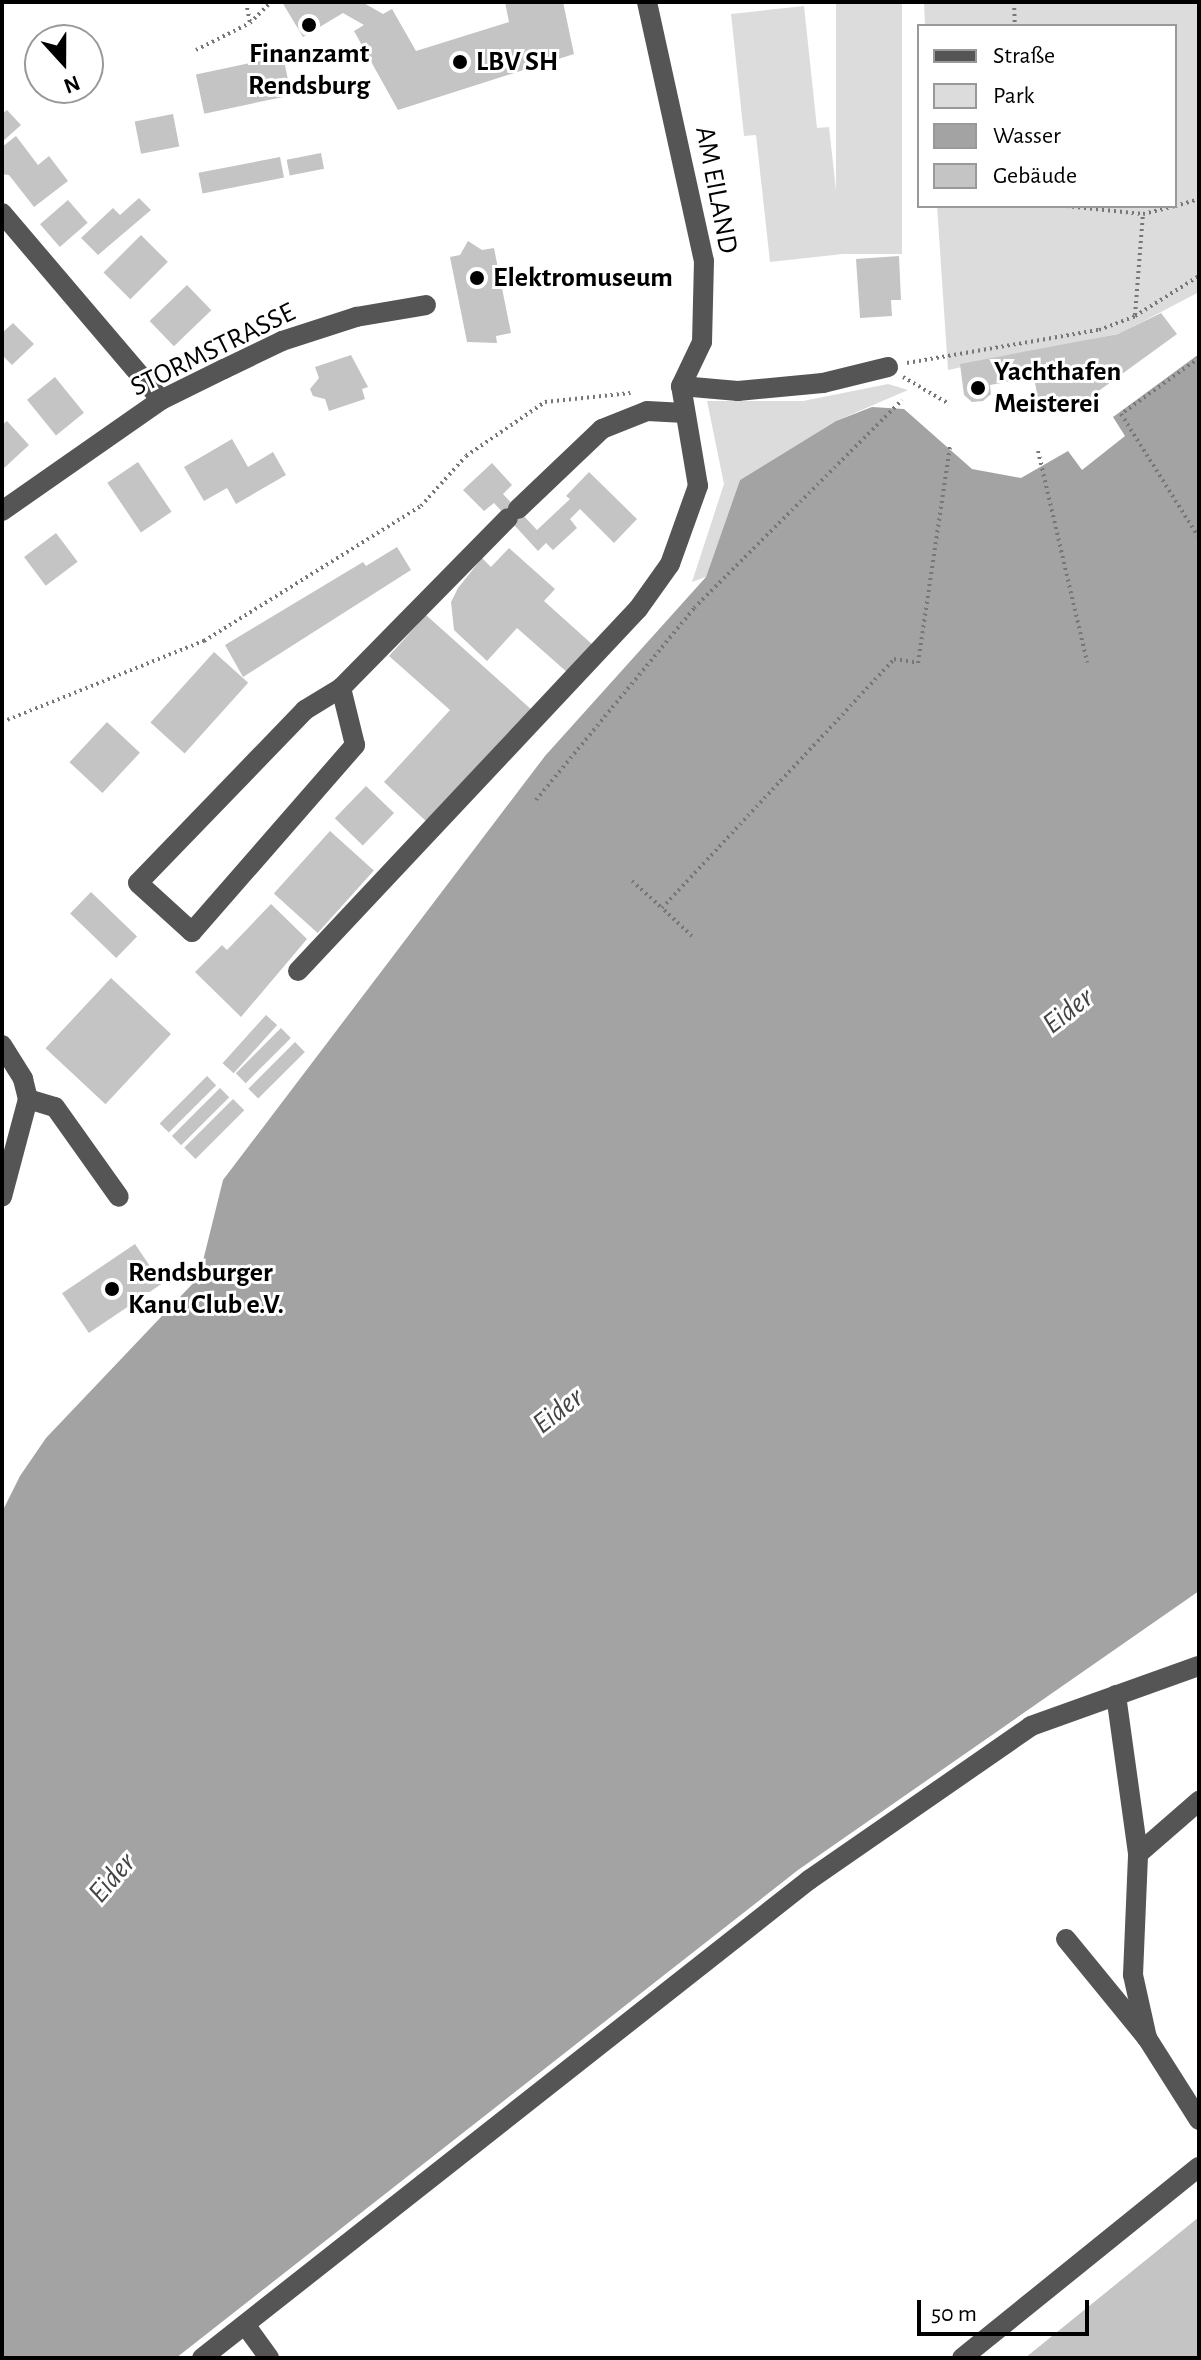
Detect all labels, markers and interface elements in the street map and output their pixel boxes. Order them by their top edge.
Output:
marker: Finanzamt Rendsburg [300,16,318,34]
north arrow [24,24,104,104]
legend [917,24,1177,208]
place label: Finanzamt Rendsburg [248,37,370,103]
text: Straße [993,44,1055,68]
place label: LBV SH [476,45,558,79]
marker: LBV SH [451,53,469,71]
text: N [61,72,83,98]
text: Park [993,84,1034,108]
street label: AM EILAND [687,124,745,256]
text: Wasser [993,124,1061,148]
text: Gebäude [993,164,1077,188]
place label: Elektromuseum [493,261,673,295]
marker: Elektromuseum [468,269,486,287]
street label: STORMSTRASSE [125,296,301,404]
place label: Yachthafen Meisterei [994,355,1121,421]
marker: Yachthafen Meisterei [969,379,987,397]
water label: Eider [1035,980,1101,1042]
place label: Rendsburger Kanu Club e.V. [128,1256,284,1322]
marker: Rendsburger Kanu Club e.V. [103,1280,121,1298]
water label: Eider [525,1380,591,1442]
water label: Eider [80,1846,144,1910]
scale bar [921,2284,1093,2334]
text: 50 m [931,2302,977,2326]

